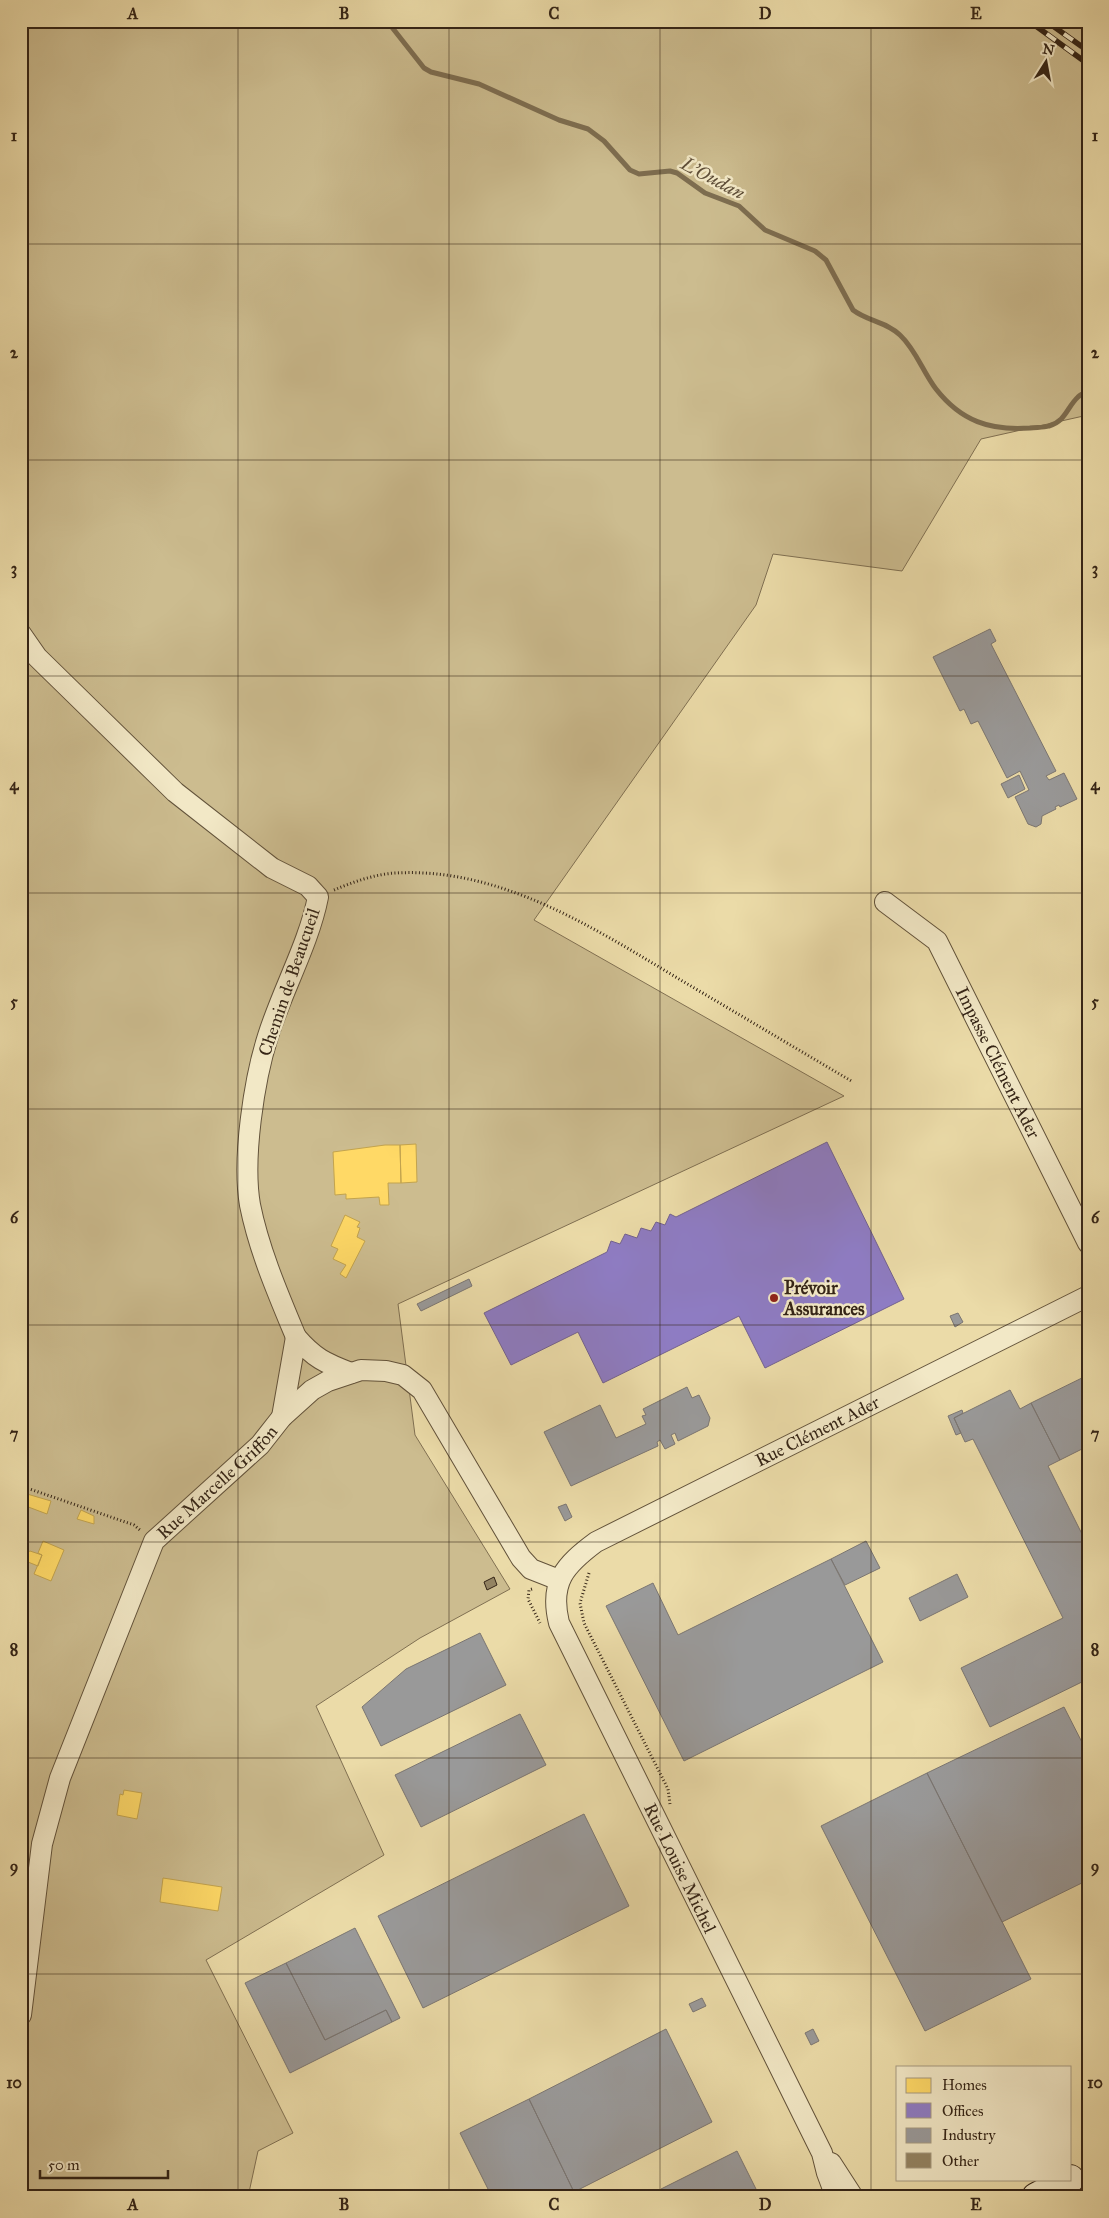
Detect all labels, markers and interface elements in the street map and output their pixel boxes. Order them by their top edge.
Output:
text: A [127,4,139,23]
text: B [339,4,349,23]
text: C [549,4,560,23]
text: D [759,4,772,23]
text: E [970,4,982,23]
north arrow [1022,38,1072,88]
text: N [1041,40,1056,59]
text: 1 [11,126,18,145]
text: 1 [1092,126,1099,145]
water label: L'Oudan [676,151,749,204]
text: 2 [10,343,19,362]
text: 2 [1091,343,1100,362]
text: 3 [11,559,17,579]
text: 3 [1092,559,1098,579]
text: 4 [10,775,20,795]
text: 4 [1091,775,1101,795]
street label: Chemin de Beaucueil [253,905,325,1059]
street label: Impasse Clément Ader [951,983,1045,1142]
text: 5 [10,992,18,1011]
text: 5 [1091,992,1099,1011]
text: 6 [10,1208,19,1227]
text: 6 [1091,1208,1100,1227]
place label: Prévoir Assurances [783,1277,865,1320]
marker: Prévoir Assurances [768,1292,780,1304]
street label: Rue Clément Ader [752,1391,883,1472]
street label: Rue Marcelle Griffon [152,1421,282,1544]
text: 7 [10,1424,19,1443]
text: 7 [1091,1424,1100,1443]
text: 8 [10,1640,18,1659]
text: 8 [1091,1640,1099,1659]
street label: Rue Louise Michel [639,1799,721,1937]
text: 9 [10,1857,18,1877]
text: 9 [1091,1857,1099,1877]
legend [896,2066,1072,2180]
text: 10 [6,2073,22,2092]
text: 10 [1087,2073,1103,2092]
text: Homes [942,2076,987,2094]
text: Offices [942,2102,983,2120]
text: Industry [942,2126,996,2144]
scale bar [40,2148,168,2180]
text: Other [942,2152,979,2170]
text: 50 m [48,2156,80,2174]
text: A [127,2195,139,2214]
text: B [339,2195,349,2214]
text: C [549,2195,560,2214]
text: D [759,2195,772,2214]
text: E [970,2195,982,2214]

